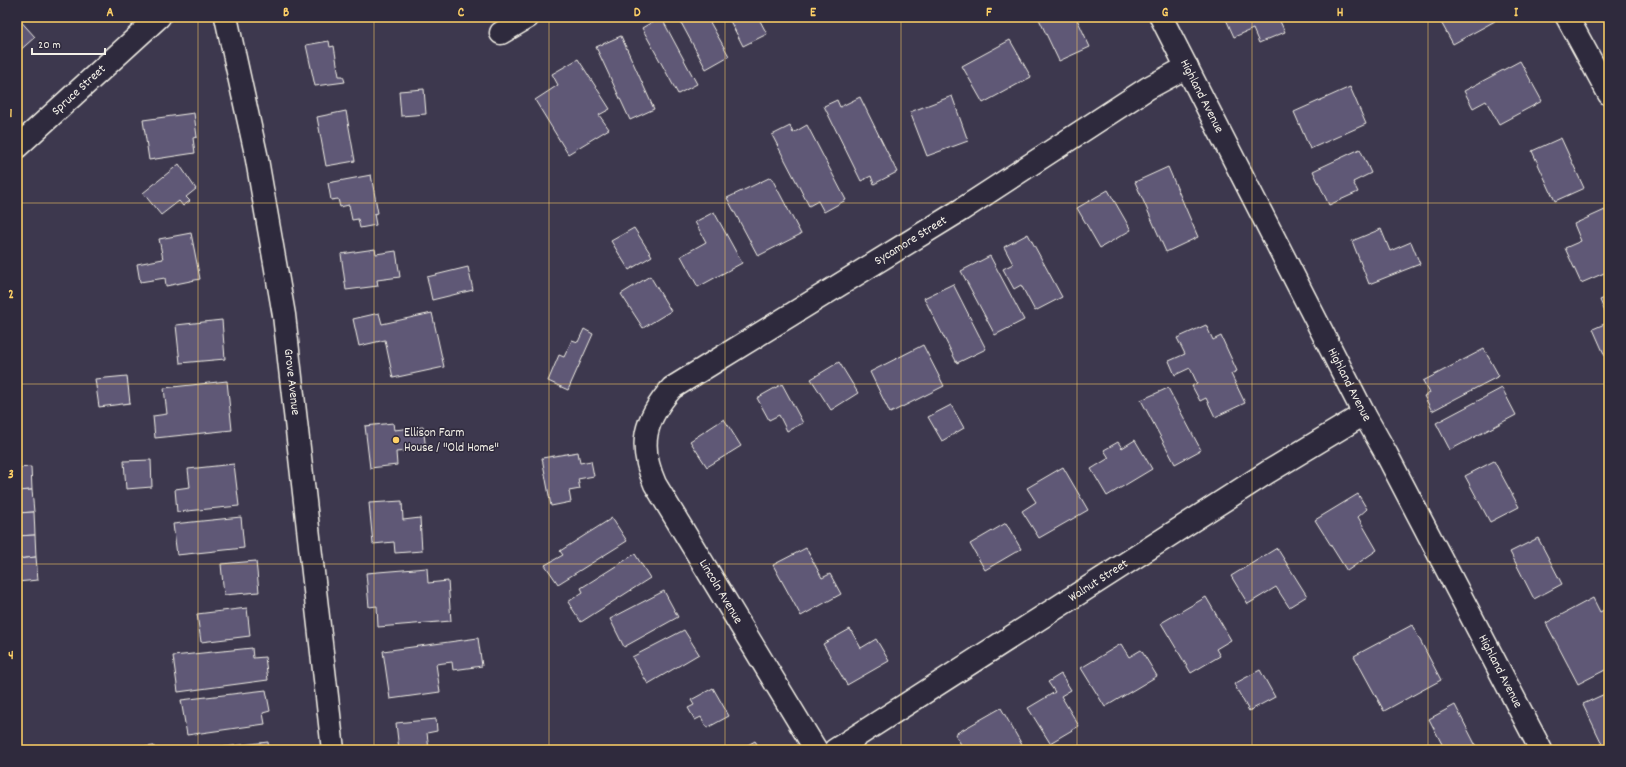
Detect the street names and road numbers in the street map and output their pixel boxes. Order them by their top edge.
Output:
street label: Highland Avenue [1175,56,1228,137]
street label: Spruce Street [48,60,111,120]
street label: Sycamore Street [871,211,951,271]
street label: Highland Avenue [1322,344,1376,425]
street label: Grove Avenue [278,348,305,417]
street label: Walnut Street [1065,554,1132,607]
street label: Lincoln Avenue [693,556,747,628]
street label: Highland Avenue [1473,631,1527,712]

